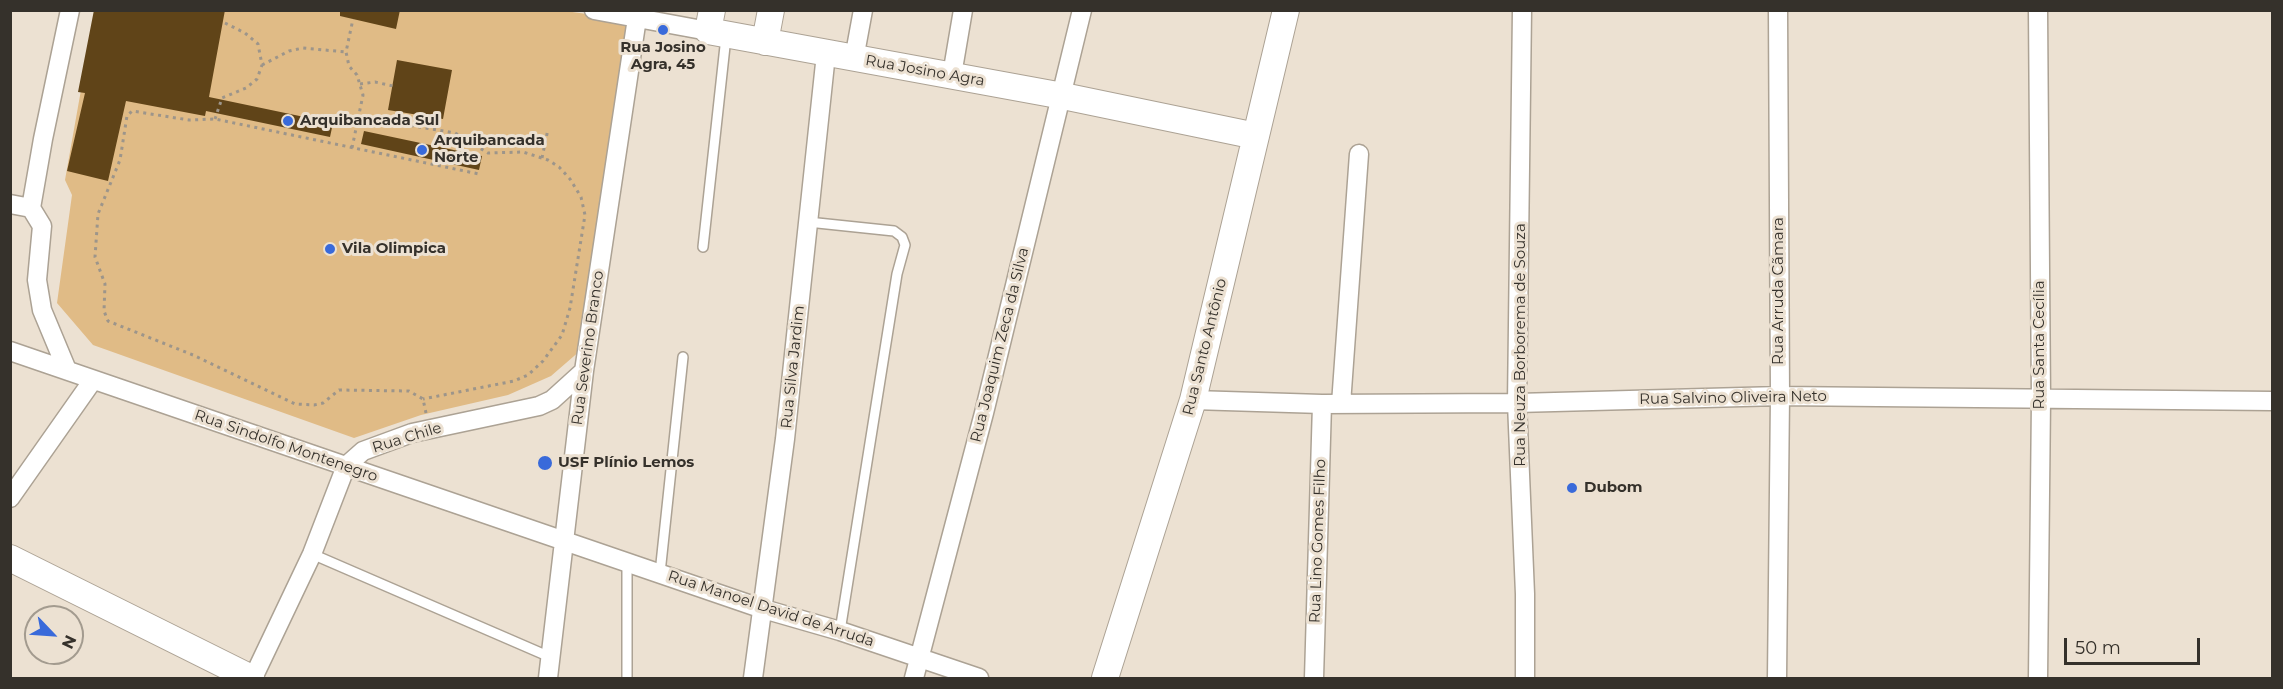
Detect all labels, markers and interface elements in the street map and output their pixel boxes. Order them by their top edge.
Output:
marker: Rua Josino Agra, 45 [656,23,670,37]
place label: Rua Josino Agra, 45 [620,39,706,74]
street label: Rua Josino Agra [864,52,986,90]
place label: Arquibancada Sul [300,112,439,130]
marker: Arquibancada Sul [281,114,295,128]
place label: Arquibancada Norte [434,132,545,167]
marker: Arquibancada Norte [415,143,429,157]
street label: Rua Arruda Cãmara [1770,217,1788,365]
street label: Rua Neuza Borborema de Souza [1512,223,1530,467]
place label: Vila Olimpica [342,240,446,258]
marker: Vila Olimpica [323,242,337,256]
street label: Rua Joaquim Zeca da Silva [967,246,1033,444]
street label: Rua Severino Branco [568,270,608,426]
street label: Rua Santo Antônio [1179,277,1231,417]
street label: Rua Santa Cecília [2031,280,2049,410]
street label: Rua Silva Jardim [778,304,808,430]
street label: Rua Salvino Oliveira Neto [1639,387,1827,409]
street label: Rua Sindolfo Montenegro [192,406,380,486]
street label: Rua Chile [370,419,444,457]
marker: USF Plínio Lemos [536,454,554,472]
place label: USF Plínio Lemos [558,454,694,472]
street label: Rua Lino Gomes Filho [1306,459,1330,623]
place label: Dubom [1584,479,1643,497]
marker: Dubom [1565,481,1579,495]
street label: Rua Manoel David de Arruda [666,567,876,651]
north arrow [24,605,84,665]
scale bar [2067,626,2204,664]
text: N [58,632,80,652]
text: 50 m [2075,637,2121,659]

